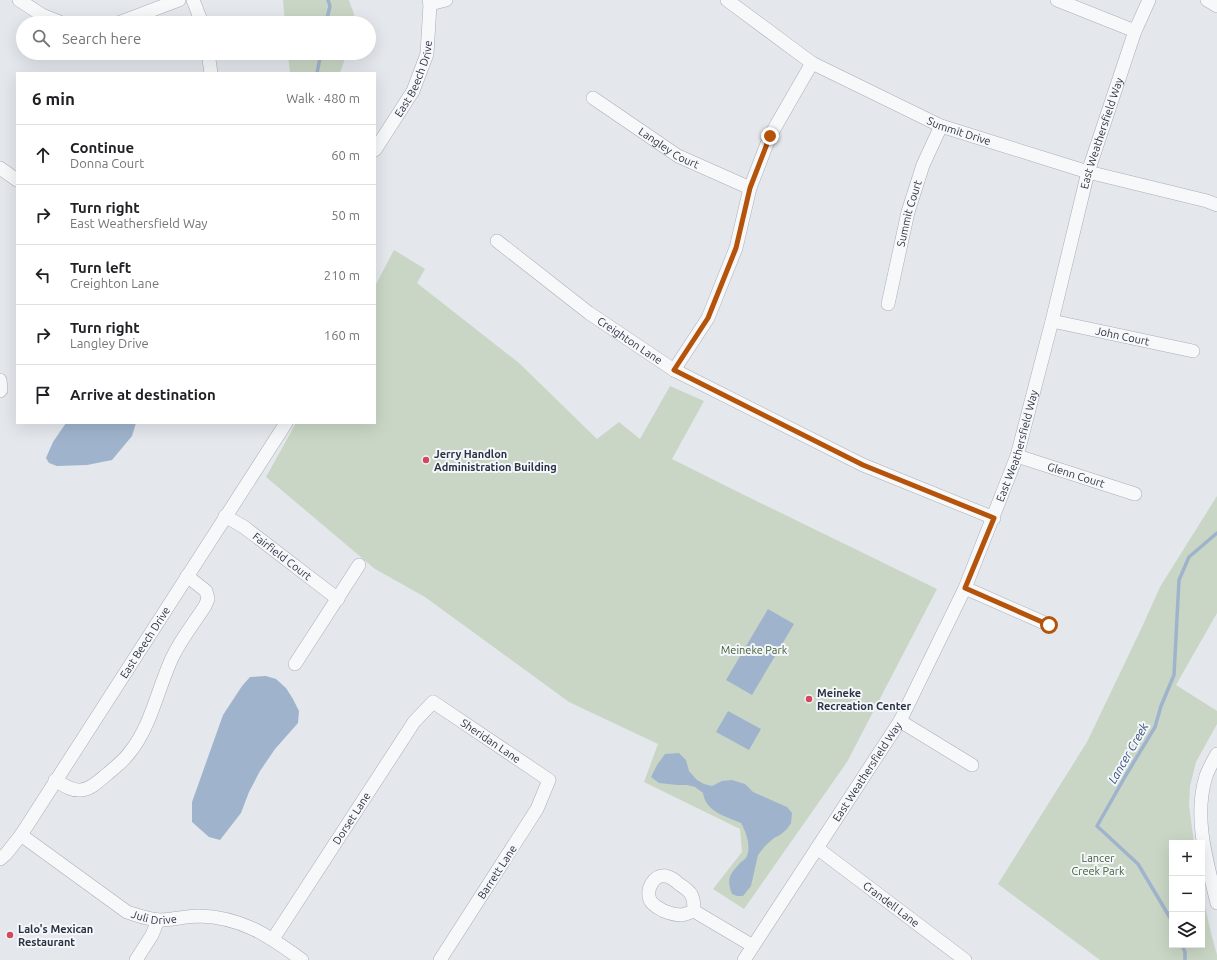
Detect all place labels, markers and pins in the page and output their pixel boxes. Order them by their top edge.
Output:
place label: Jerry Handlon Administration Building [434,448,557,473]
marker: Jerry Handlon Administration Building [421,455,431,465]
place label: Meineke Recreation Center [817,687,912,712]
marker: Meineke Recreation Center [804,694,814,704]
place label: Lalo's Mexican Restaurant [18,923,93,948]
marker: Lalo's Mexican Restaurant [5,930,15,940]

